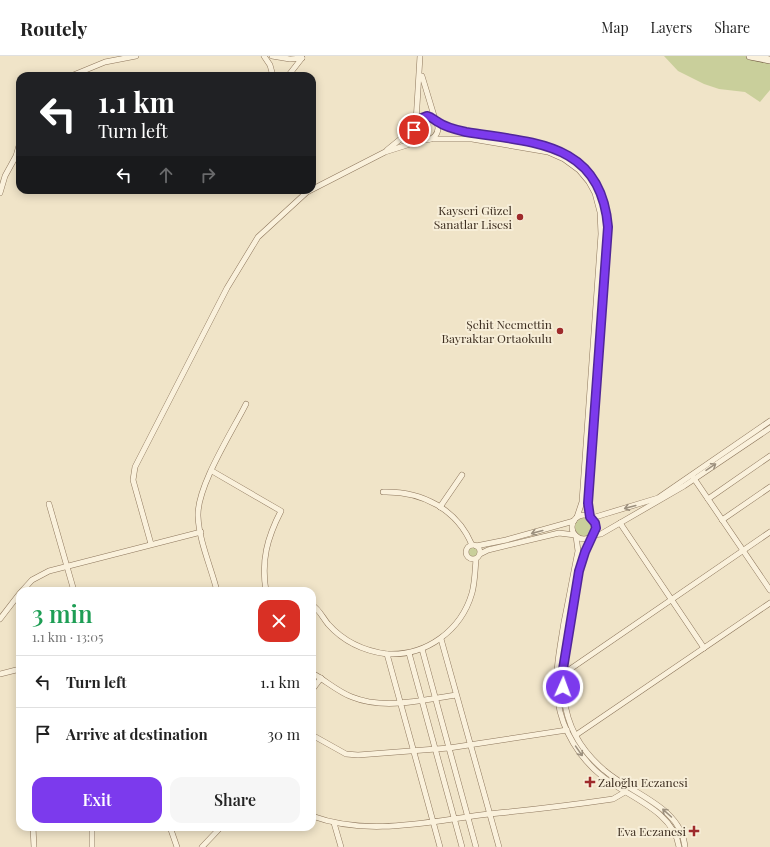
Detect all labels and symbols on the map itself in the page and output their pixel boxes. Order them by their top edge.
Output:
pin [397,113,431,147]
place label: Kayseri Güzel Sanatlar Lisesi [434,202,513,232]
marker: Kayseri Güzel Sanatlar Lisesi [515,212,525,222]
place label: Şehit Necmettin Bayraktar Ortaokulu [441,316,552,346]
marker: Şehit Necmettin Bayraktar Ortaokulu [555,326,565,336]
one-way arrow [706,463,717,472]
one-way arrow [624,504,637,511]
one-way arrow [530,529,543,536]
position arrow [542,666,584,708]
one-way arrow [575,745,583,756]
place label: Zaloğlu Eczanesi [598,774,688,790]
marker: Zaloğlu Eczanesi [585,777,595,787]
one-way arrow [662,809,672,818]
place label: Eva Eczanesi [617,823,686,839]
marker: Eva Eczanesi [689,826,699,836]

